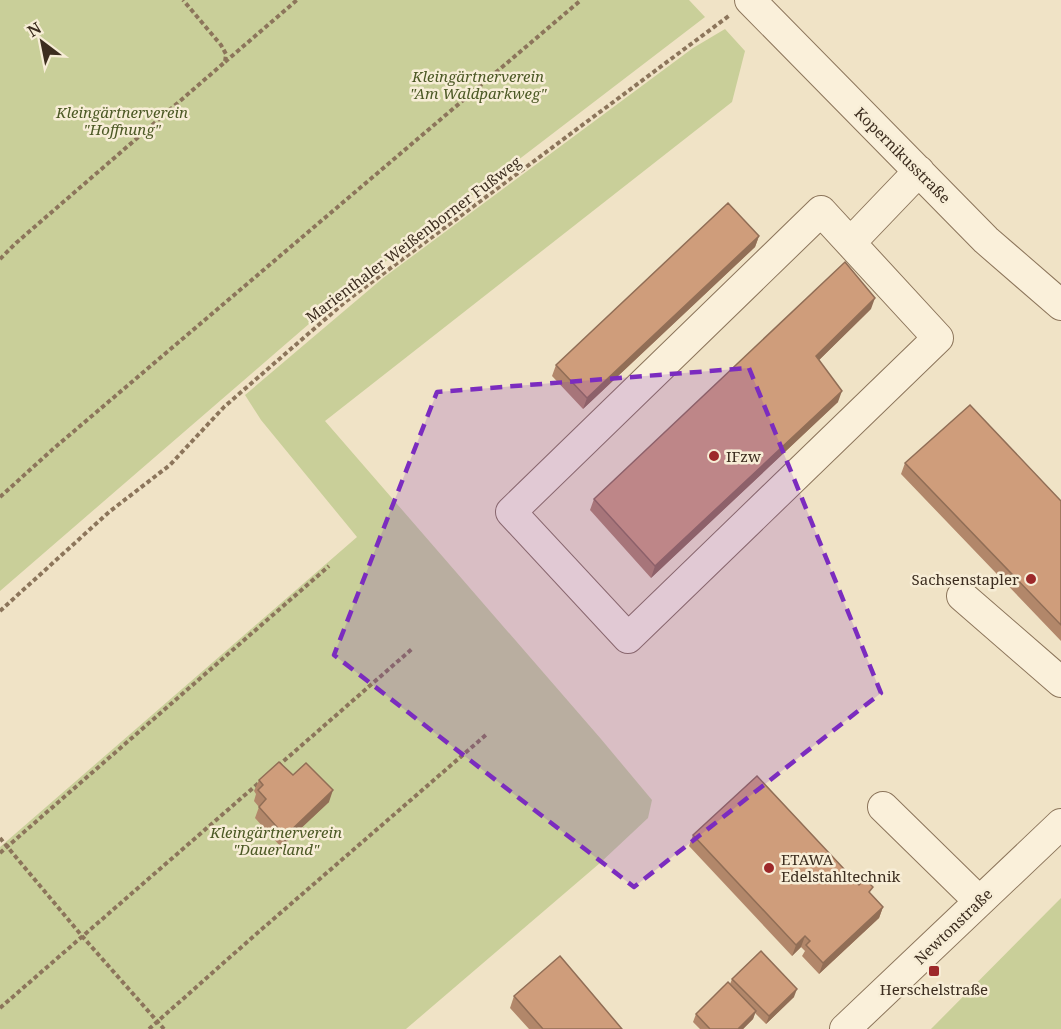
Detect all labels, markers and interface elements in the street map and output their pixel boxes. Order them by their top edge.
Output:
north arrow [12,12,72,72]
text: N [23,16,46,42]
park label: Kleingärtnerverein "Am Waldparkweg" [410,66,547,103]
park label: Kleingärtnerverein "Hoffnung" [55,102,188,139]
street label: Kopernikusstraße [851,103,955,207]
street label: Marienthaler Weißenborner Fußweg [301,151,525,327]
place label: IFzw [726,446,761,466]
marker: IFzw [707,449,721,463]
place label: Sachsenstapler [912,569,1019,589]
marker: Sachsenstapler [1024,572,1038,586]
park label: Kleingärtnerverein "Dauerland" [209,822,342,859]
place label: ETAWA Edelstahltechnik [781,849,901,886]
marker: ETAWA Edelstahltechnik [762,861,776,875]
street label: Newtonstraße [910,884,996,968]
marker: Herschelstraße [927,964,941,978]
place label: Herschelstraße [880,979,988,999]

